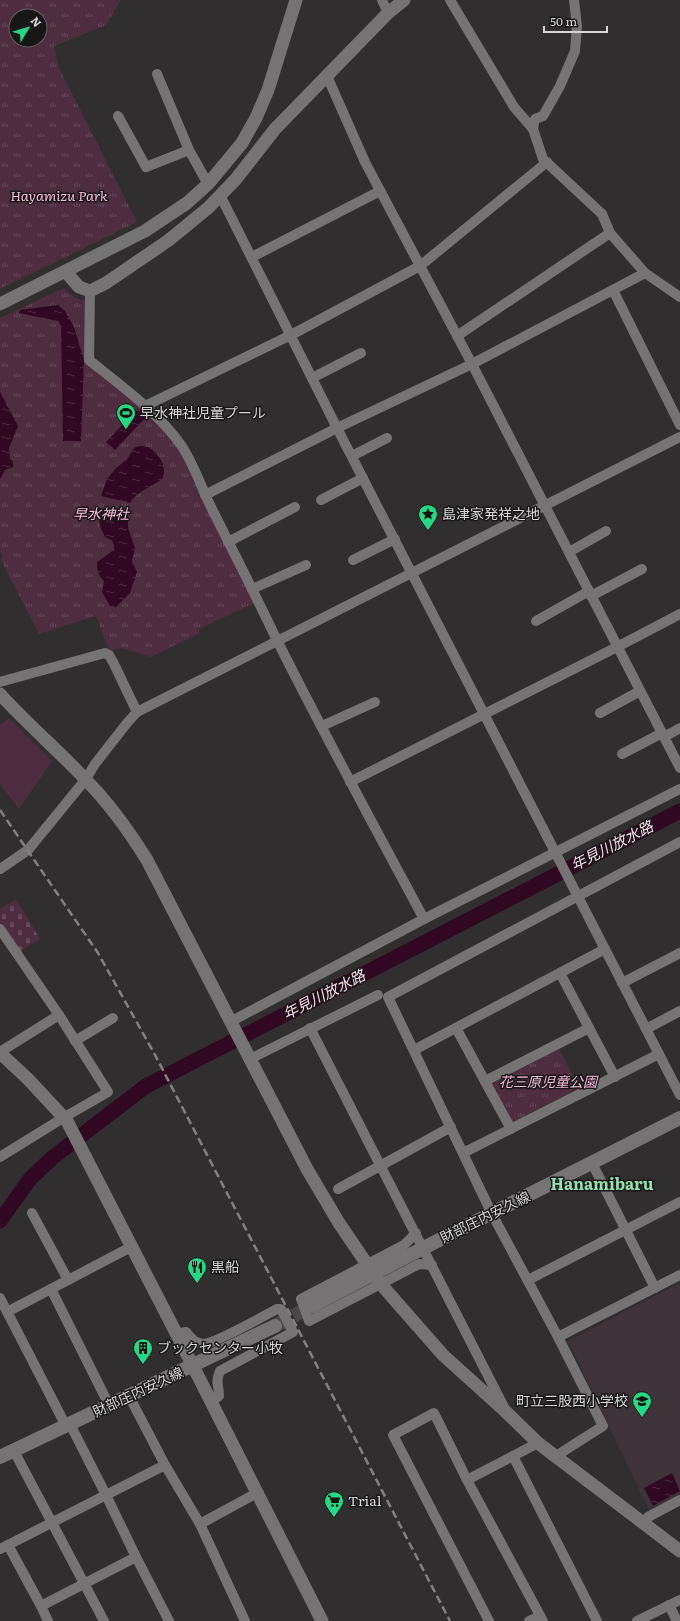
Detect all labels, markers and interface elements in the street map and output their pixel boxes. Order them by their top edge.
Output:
north arrow [8,8,48,48]
scale bar [544,8,607,34]
text: 50 m [550,12,577,30]
text: N [28,13,46,30]
park label: Hayamizu Park [10,185,108,205]
sports icon: 早水神社児童プール [115,402,137,430]
place label: 早水神社児童プール [140,402,266,422]
park label: 早水神社 [73,503,131,523]
place icon: 島津家発祥之地 [417,503,439,531]
place label: 島津家発祥之地 [442,503,540,523]
water label: 年見川放水路 [566,813,658,875]
water label: 年見川放水路 [278,962,370,1024]
park label: 花三原児童公園 [499,1071,599,1091]
district label: Hanamibaru [550,1171,654,1195]
street label: 財部庄内安久線 [436,1186,533,1247]
restaurant icon: 黒船 [186,1256,208,1284]
place label: 黒船 [211,1256,239,1276]
building icon: ブックセンター小牧 [132,1337,154,1365]
place label: ブックセンター小牧 [157,1337,283,1357]
street label: 財部庄内安久線 [89,1361,186,1421]
place label: 町立三股西小学校 [516,1390,628,1410]
school or university icon: 町立三股西小学校 [631,1390,653,1418]
supermarket icon: Trial [323,1490,345,1518]
place label: Trial [348,1490,382,1510]

